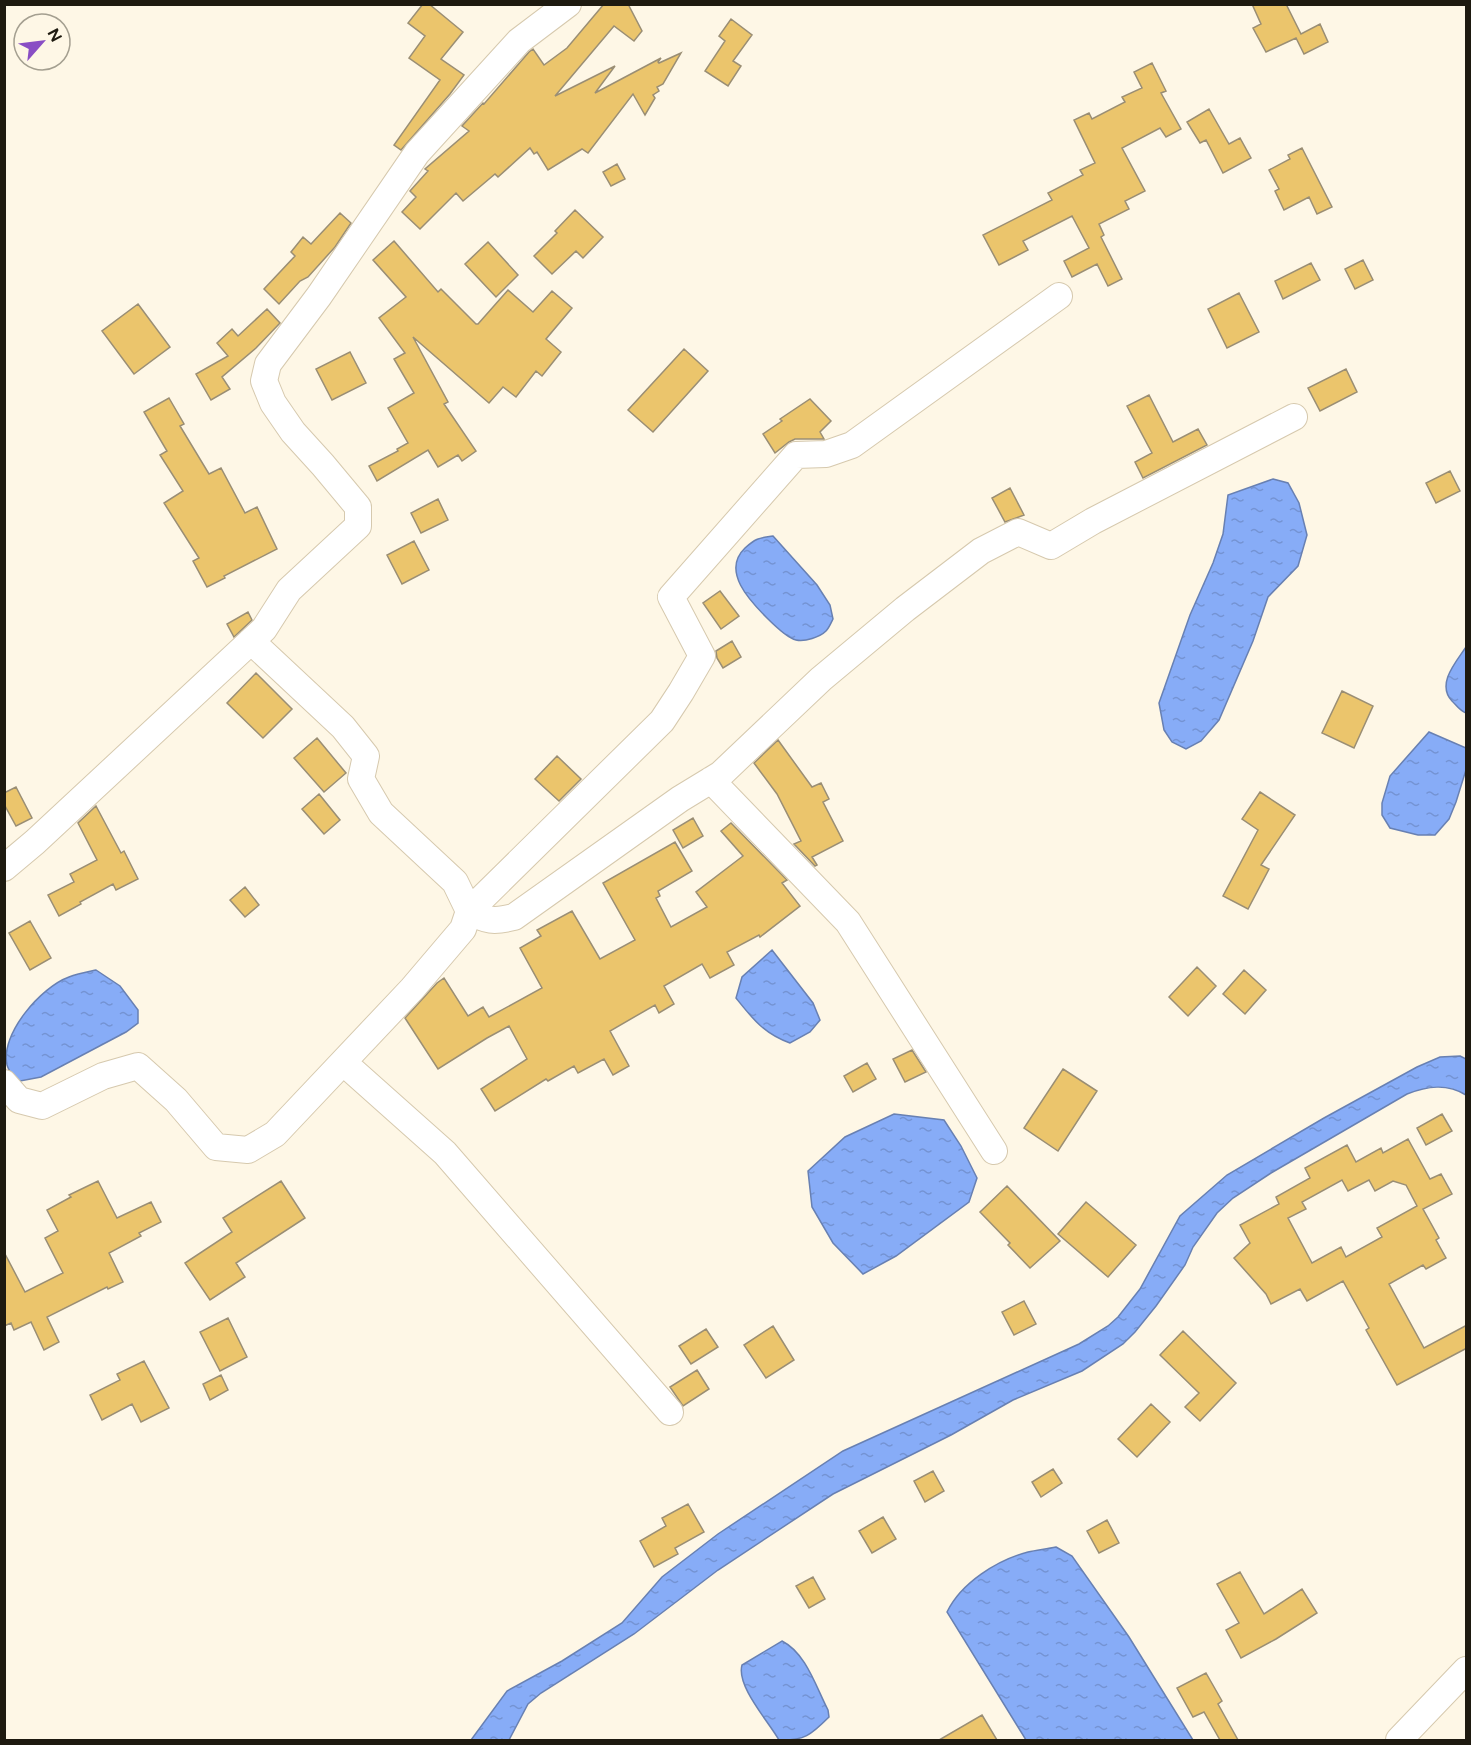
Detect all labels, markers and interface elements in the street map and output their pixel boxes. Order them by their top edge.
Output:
north arrow [12,12,72,72]
text: N [44,25,66,45]

